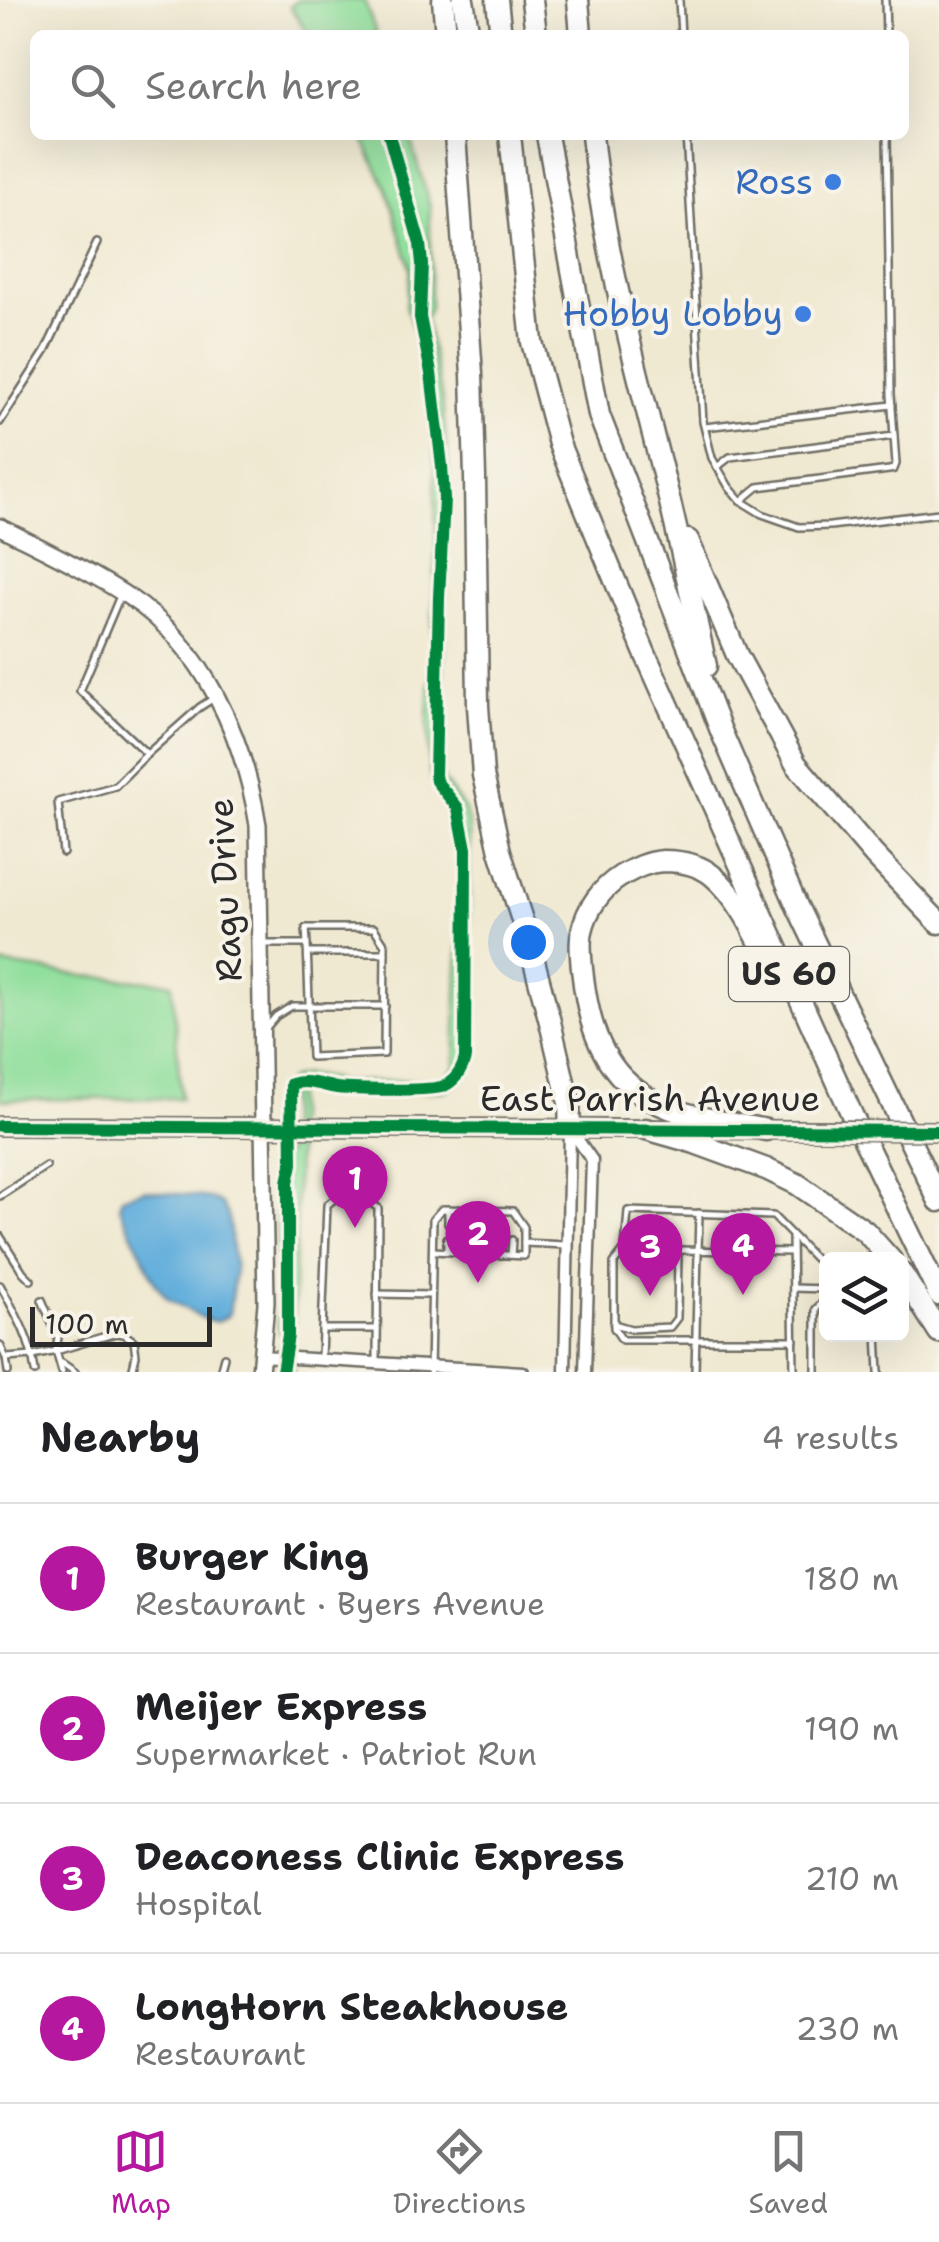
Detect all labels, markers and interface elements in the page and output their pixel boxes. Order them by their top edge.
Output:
search box [30,30,909,140]
icon: search [65,58,120,113]
text: Search here [145,60,362,111]
place label: Ross [735,158,813,205]
marker: Ross [822,171,844,193]
place label: Hobby Lobby [563,290,783,337]
marker: Hobby Lobby [792,303,814,325]
street label: Ragu Drive [196,797,253,983]
your location [503,917,554,968]
road number: US 60 [729,947,849,1001]
street label: East Parrish Avenue [480,1075,820,1122]
pin: 1 [322,1146,388,1228]
pin: 2 [446,1200,510,1283]
pin: 4 [710,1212,776,1295]
pin: 3 [618,1214,682,1296]
map controls [819,1252,909,1342]
button: layers [819,1252,909,1342]
scale bar [30,1302,212,1346]
text: 100 m [45,1305,129,1343]
text: Nearby [40,1409,200,1465]
text: 4 results [762,1416,899,1459]
text: Burger King [135,1531,369,1582]
text: 1 [65,1557,80,1600]
text: 180 m [803,1557,899,1600]
text: Restaurant · Byers Avenue [135,1582,545,1625]
text: Meijer Express [135,1681,427,1732]
text: 2 [61,1707,84,1750]
text: 190 m [804,1707,899,1750]
text: Supermarket · Patriot Run [135,1732,537,1775]
text: Deaconess Clinic Express [135,1831,625,1882]
text: 3 [61,1857,84,1900]
text: 210 m [805,1857,899,1900]
text: Hospital [135,1882,262,1925]
text: LongHorn Steakhouse [135,1981,568,2032]
text: 4 [61,2007,84,2050]
text: 230 m [796,2007,899,2050]
text: Restaurant [135,2032,306,2075]
tab: Map [111,2124,171,2222]
tab: Directions [393,2124,526,2222]
tab: Saved [748,2124,828,2222]

